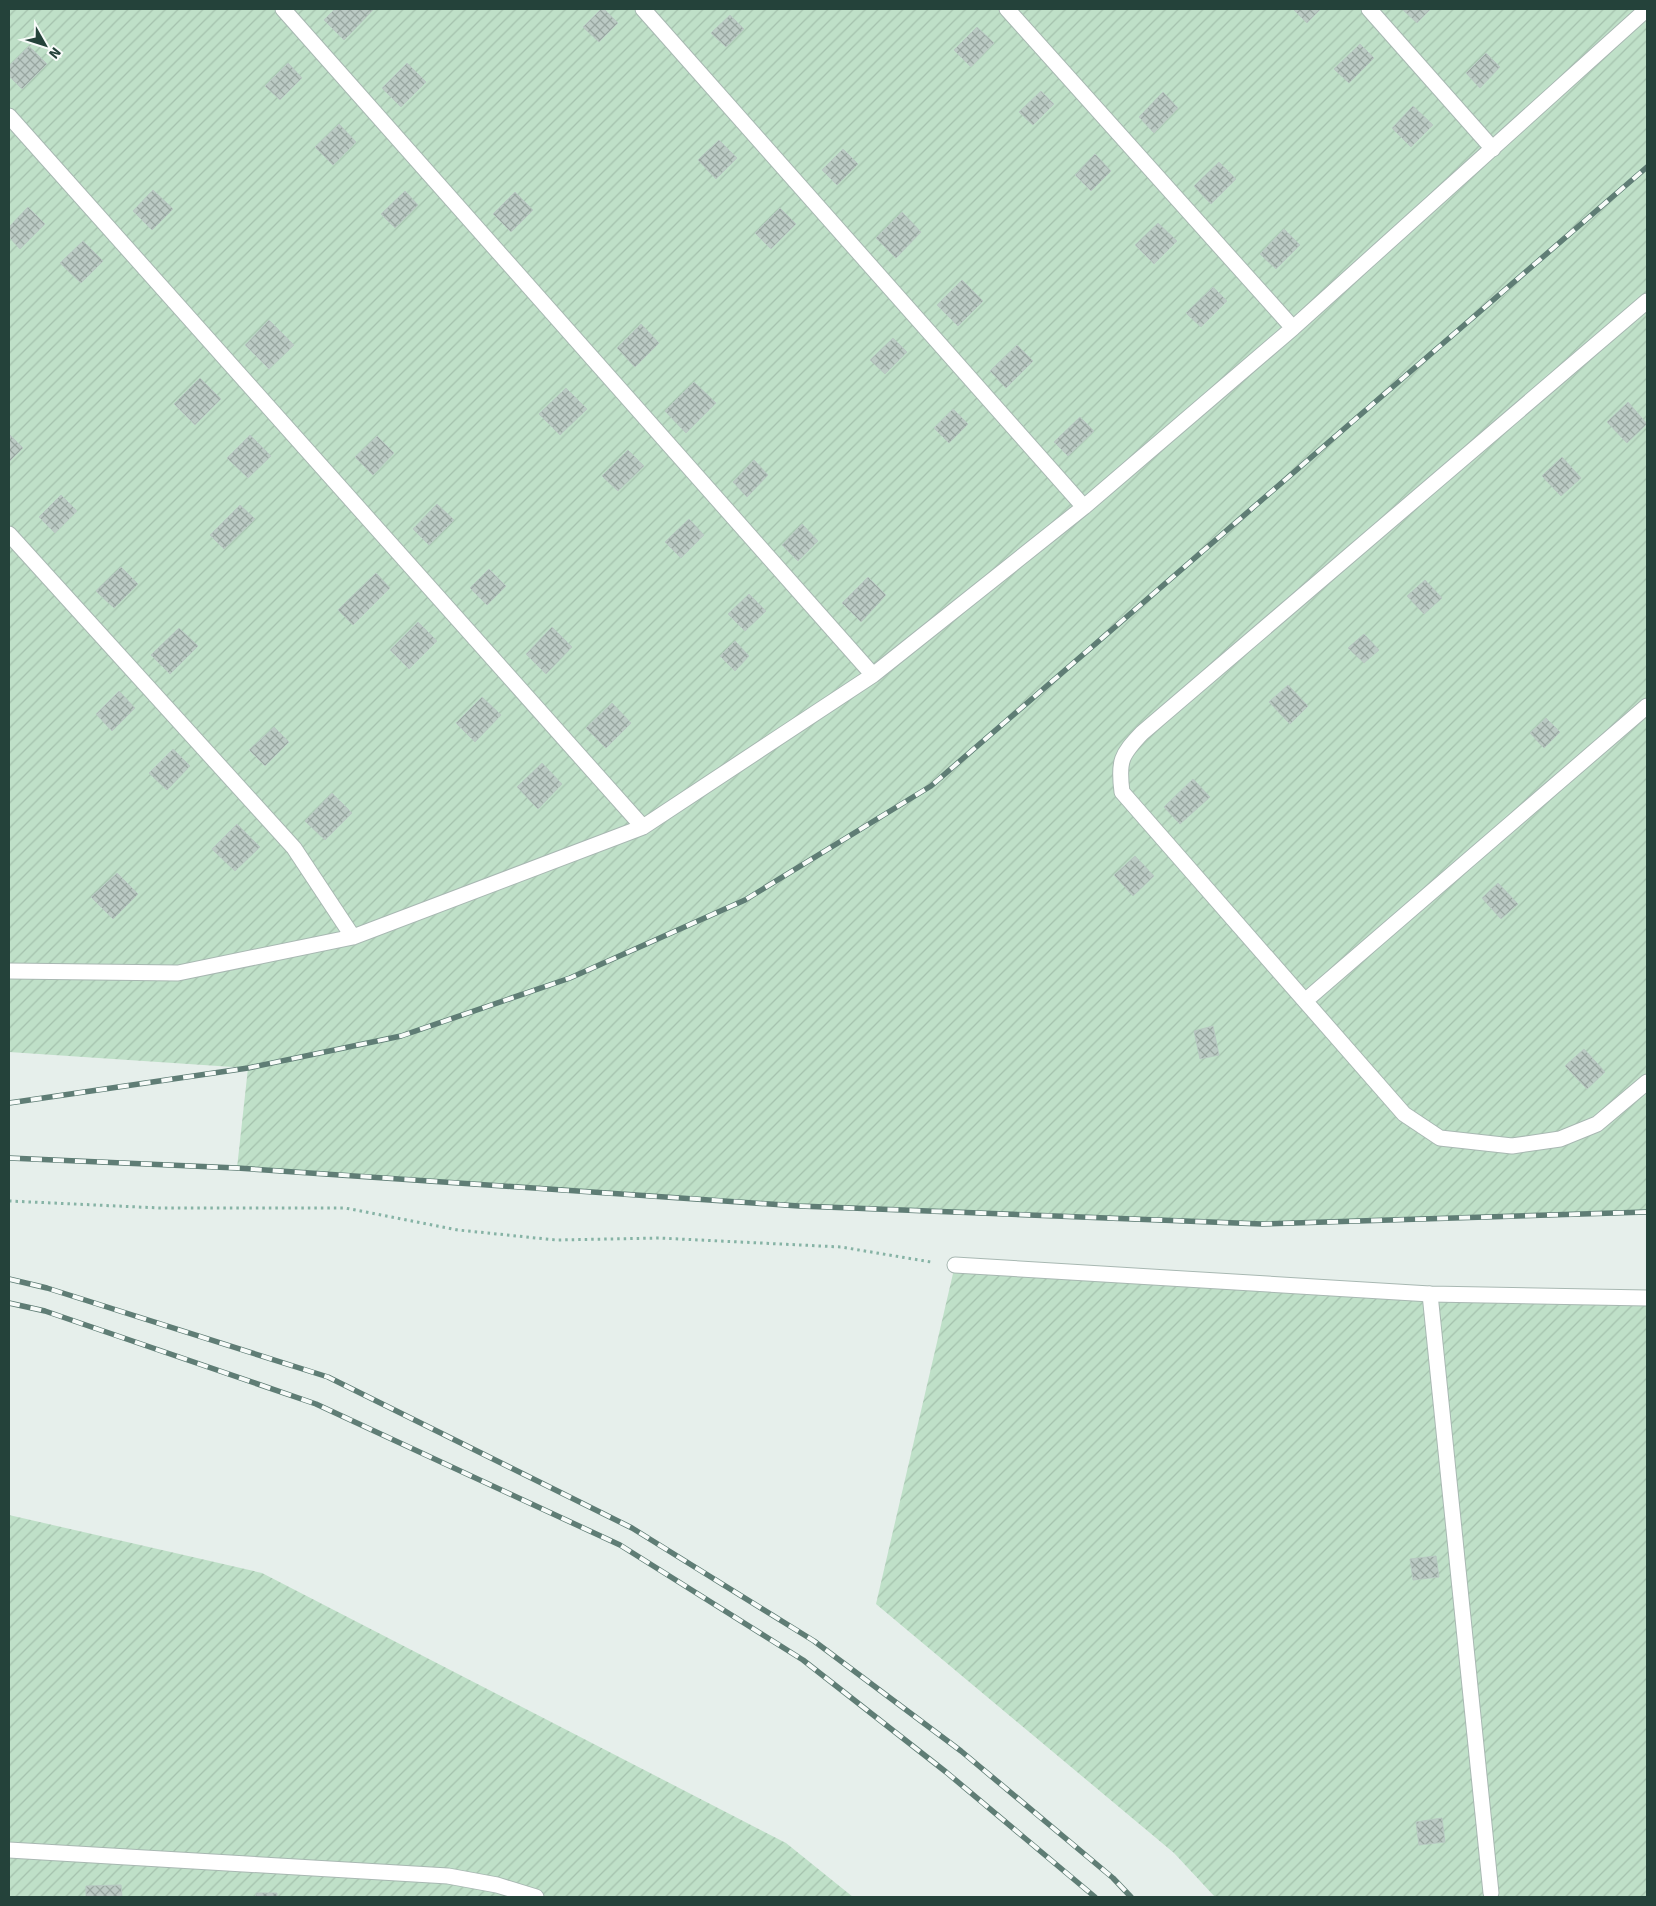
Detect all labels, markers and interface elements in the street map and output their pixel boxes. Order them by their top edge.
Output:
north arrow [20,20,70,70]
text: N [45,44,64,62]

